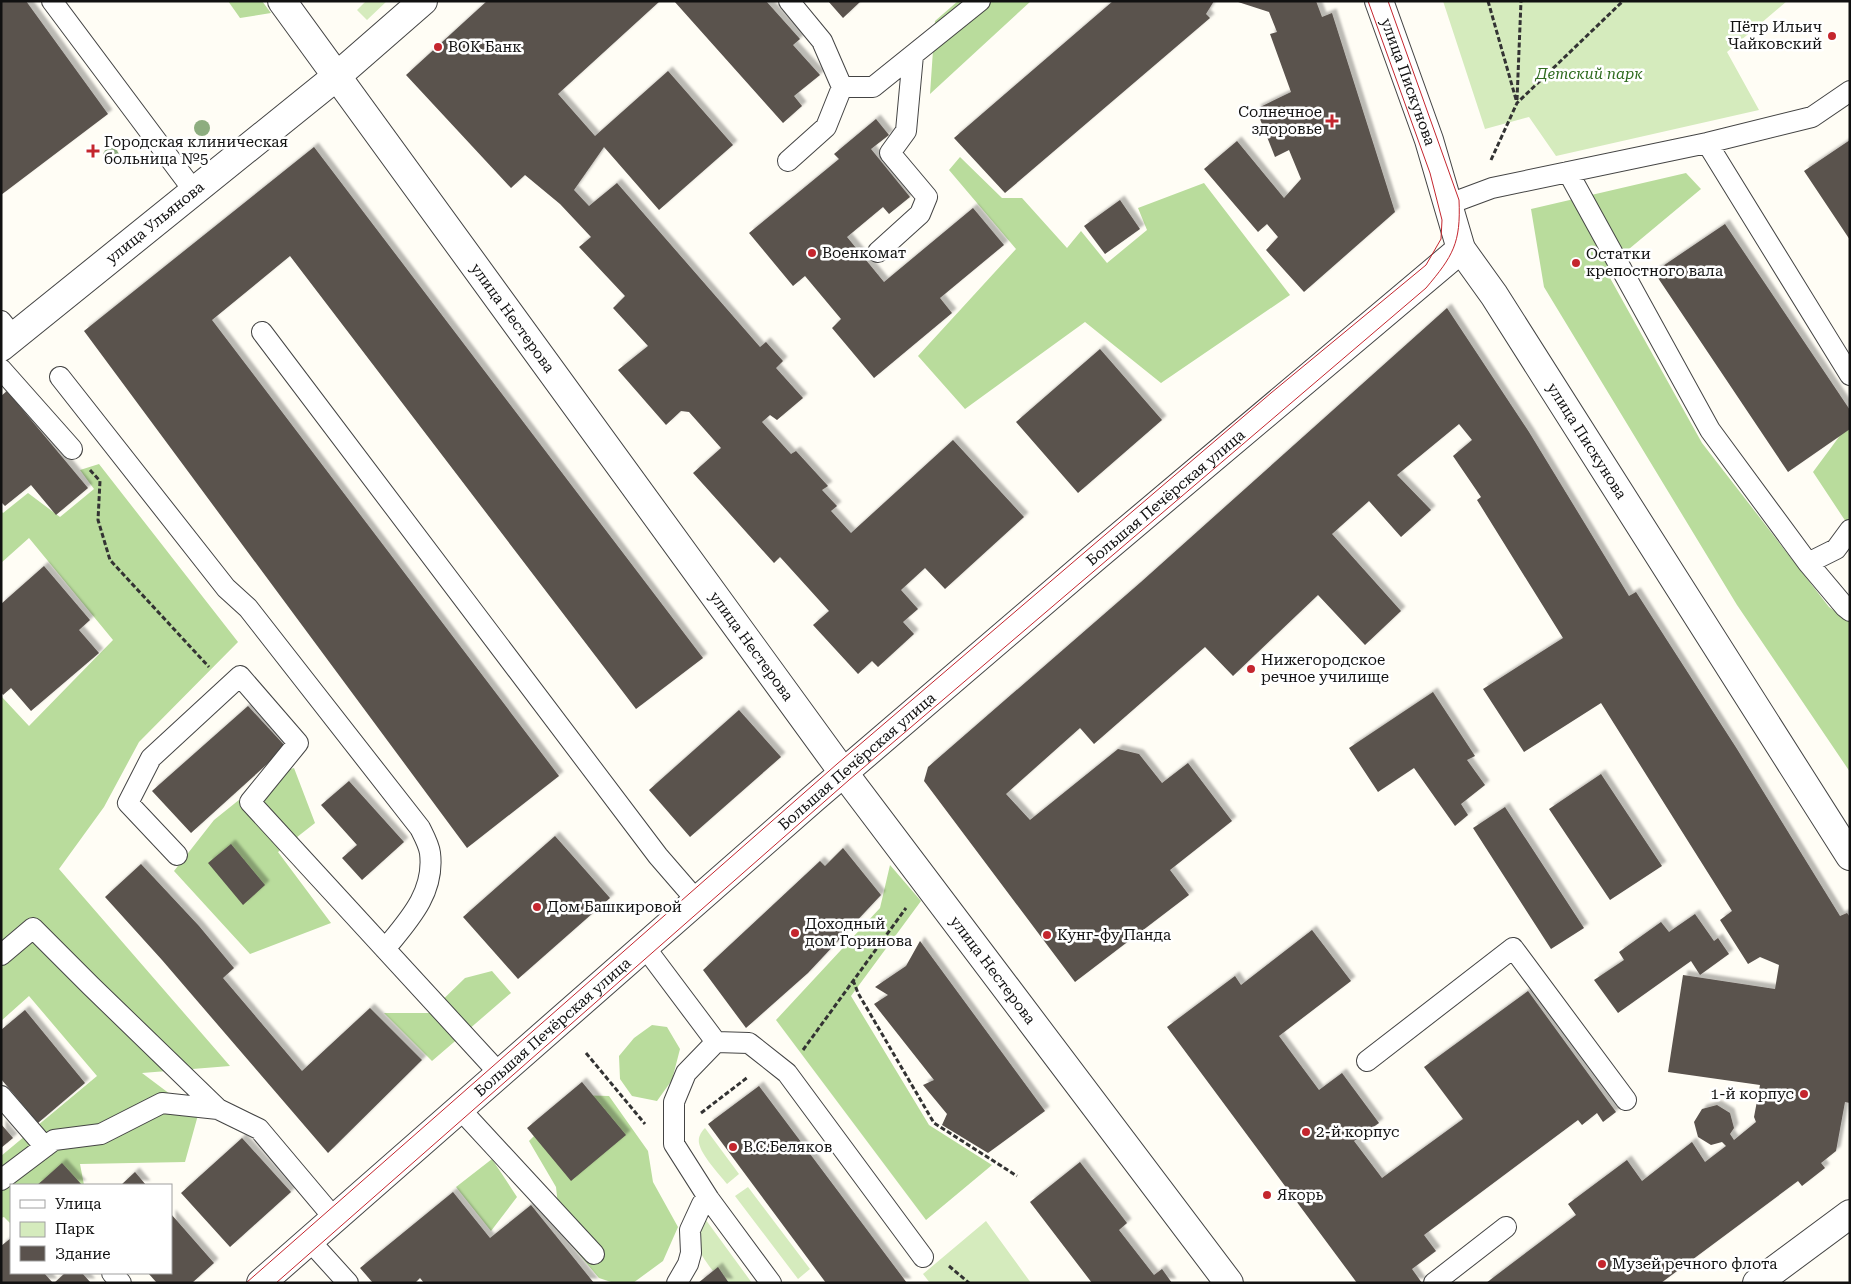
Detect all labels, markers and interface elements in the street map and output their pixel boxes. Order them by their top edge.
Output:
street label: улица Пискунова [1377,16,1439,148]
place label: Пётр Ильич Чайковский [1727,18,1822,53]
marker: Пётр Ильич Чайковский [1826,30,1838,42]
place label: ВОК Банк [448,38,522,56]
marker: ВОК Банк [432,41,444,53]
park label: Детский парк [1534,65,1643,83]
place label: Солнечное здоровье [1238,103,1322,138]
marker: Солнечное здоровье [1326,115,1338,127]
place label: Городская клиническая больница №5 [104,133,288,168]
marker: Городская клиническая больница №5 [86,144,100,158]
street label: улица Ульянова [103,178,208,268]
place label: Военкомат [822,244,906,262]
place label: Остатки крепостного вала [1586,245,1723,280]
marker: Военкомат [806,247,818,259]
marker: Остатки крепостного вала [1570,257,1582,269]
street label: улица Нестерова [467,260,558,376]
street label: улица Пискунова [1543,380,1630,503]
street label: Большая Печёрская улица [1083,426,1249,570]
street label: улица Нестерова [706,588,797,705]
place label: Нижегородское речное училище [1261,651,1389,686]
marker: Нижегородское речное училище [1245,663,1257,675]
street label: Большая Печёрская улица [775,689,939,834]
place label: Дом Башкировой [547,898,682,916]
marker: Дом Башкировой [531,901,543,913]
street label: улица Нестерова [946,913,1039,1028]
place label: Доходный дом Горинова [805,915,912,950]
place label: Кунг-фу Панда [1057,926,1171,944]
marker: Доходный дом Горинова [789,927,801,939]
marker: Кунг-фу Панда [1041,929,1053,941]
street label: Большая Печёрская улица [471,954,634,1100]
place label: 1-й корпус [1711,1085,1794,1103]
marker: 1-й корпус [1798,1088,1810,1100]
place label: 2-й корпус [1316,1123,1400,1141]
marker: 2-й корпус [1300,1126,1312,1138]
place label: В.С.Беляков [743,1138,832,1156]
marker: В.С.Беляков [727,1141,739,1153]
legend [10,1184,172,1274]
place label: Якорь [1277,1186,1324,1204]
marker: Якорь [1261,1189,1273,1201]
text: Улица [55,1195,101,1213]
text: Парк [55,1220,95,1238]
text: Здание [55,1245,111,1263]
place label: Музей речного флота [1612,1255,1777,1273]
marker: Музей речного флота [1596,1258,1608,1270]

